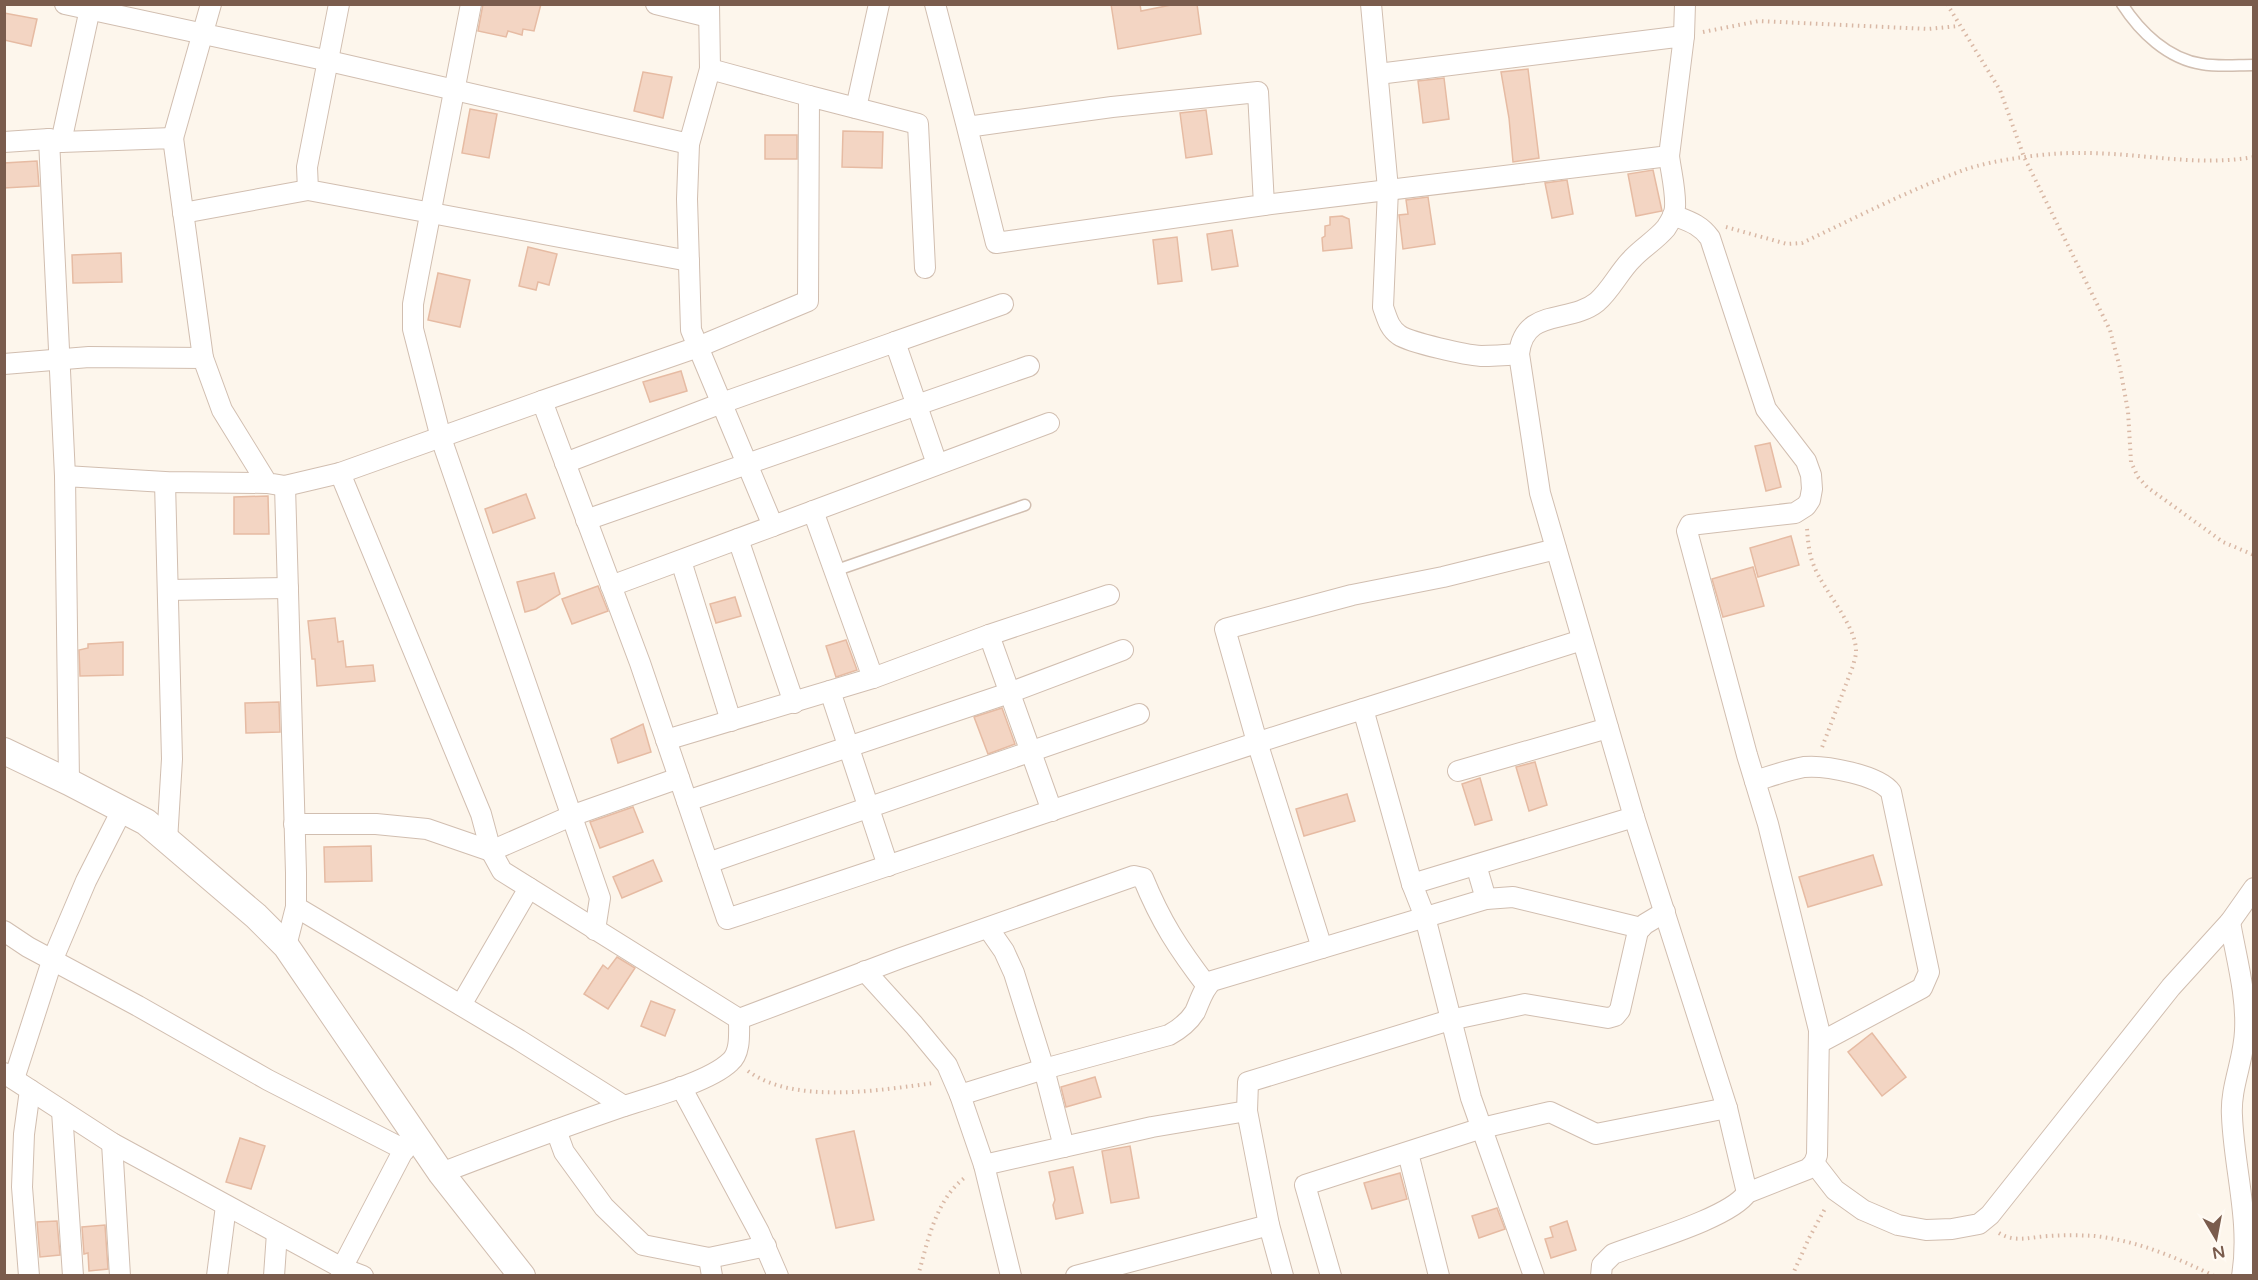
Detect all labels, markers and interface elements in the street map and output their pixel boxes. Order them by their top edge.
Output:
north arrow [2186,1208,2246,1268]
text: N [2210,1241,2226,1263]

